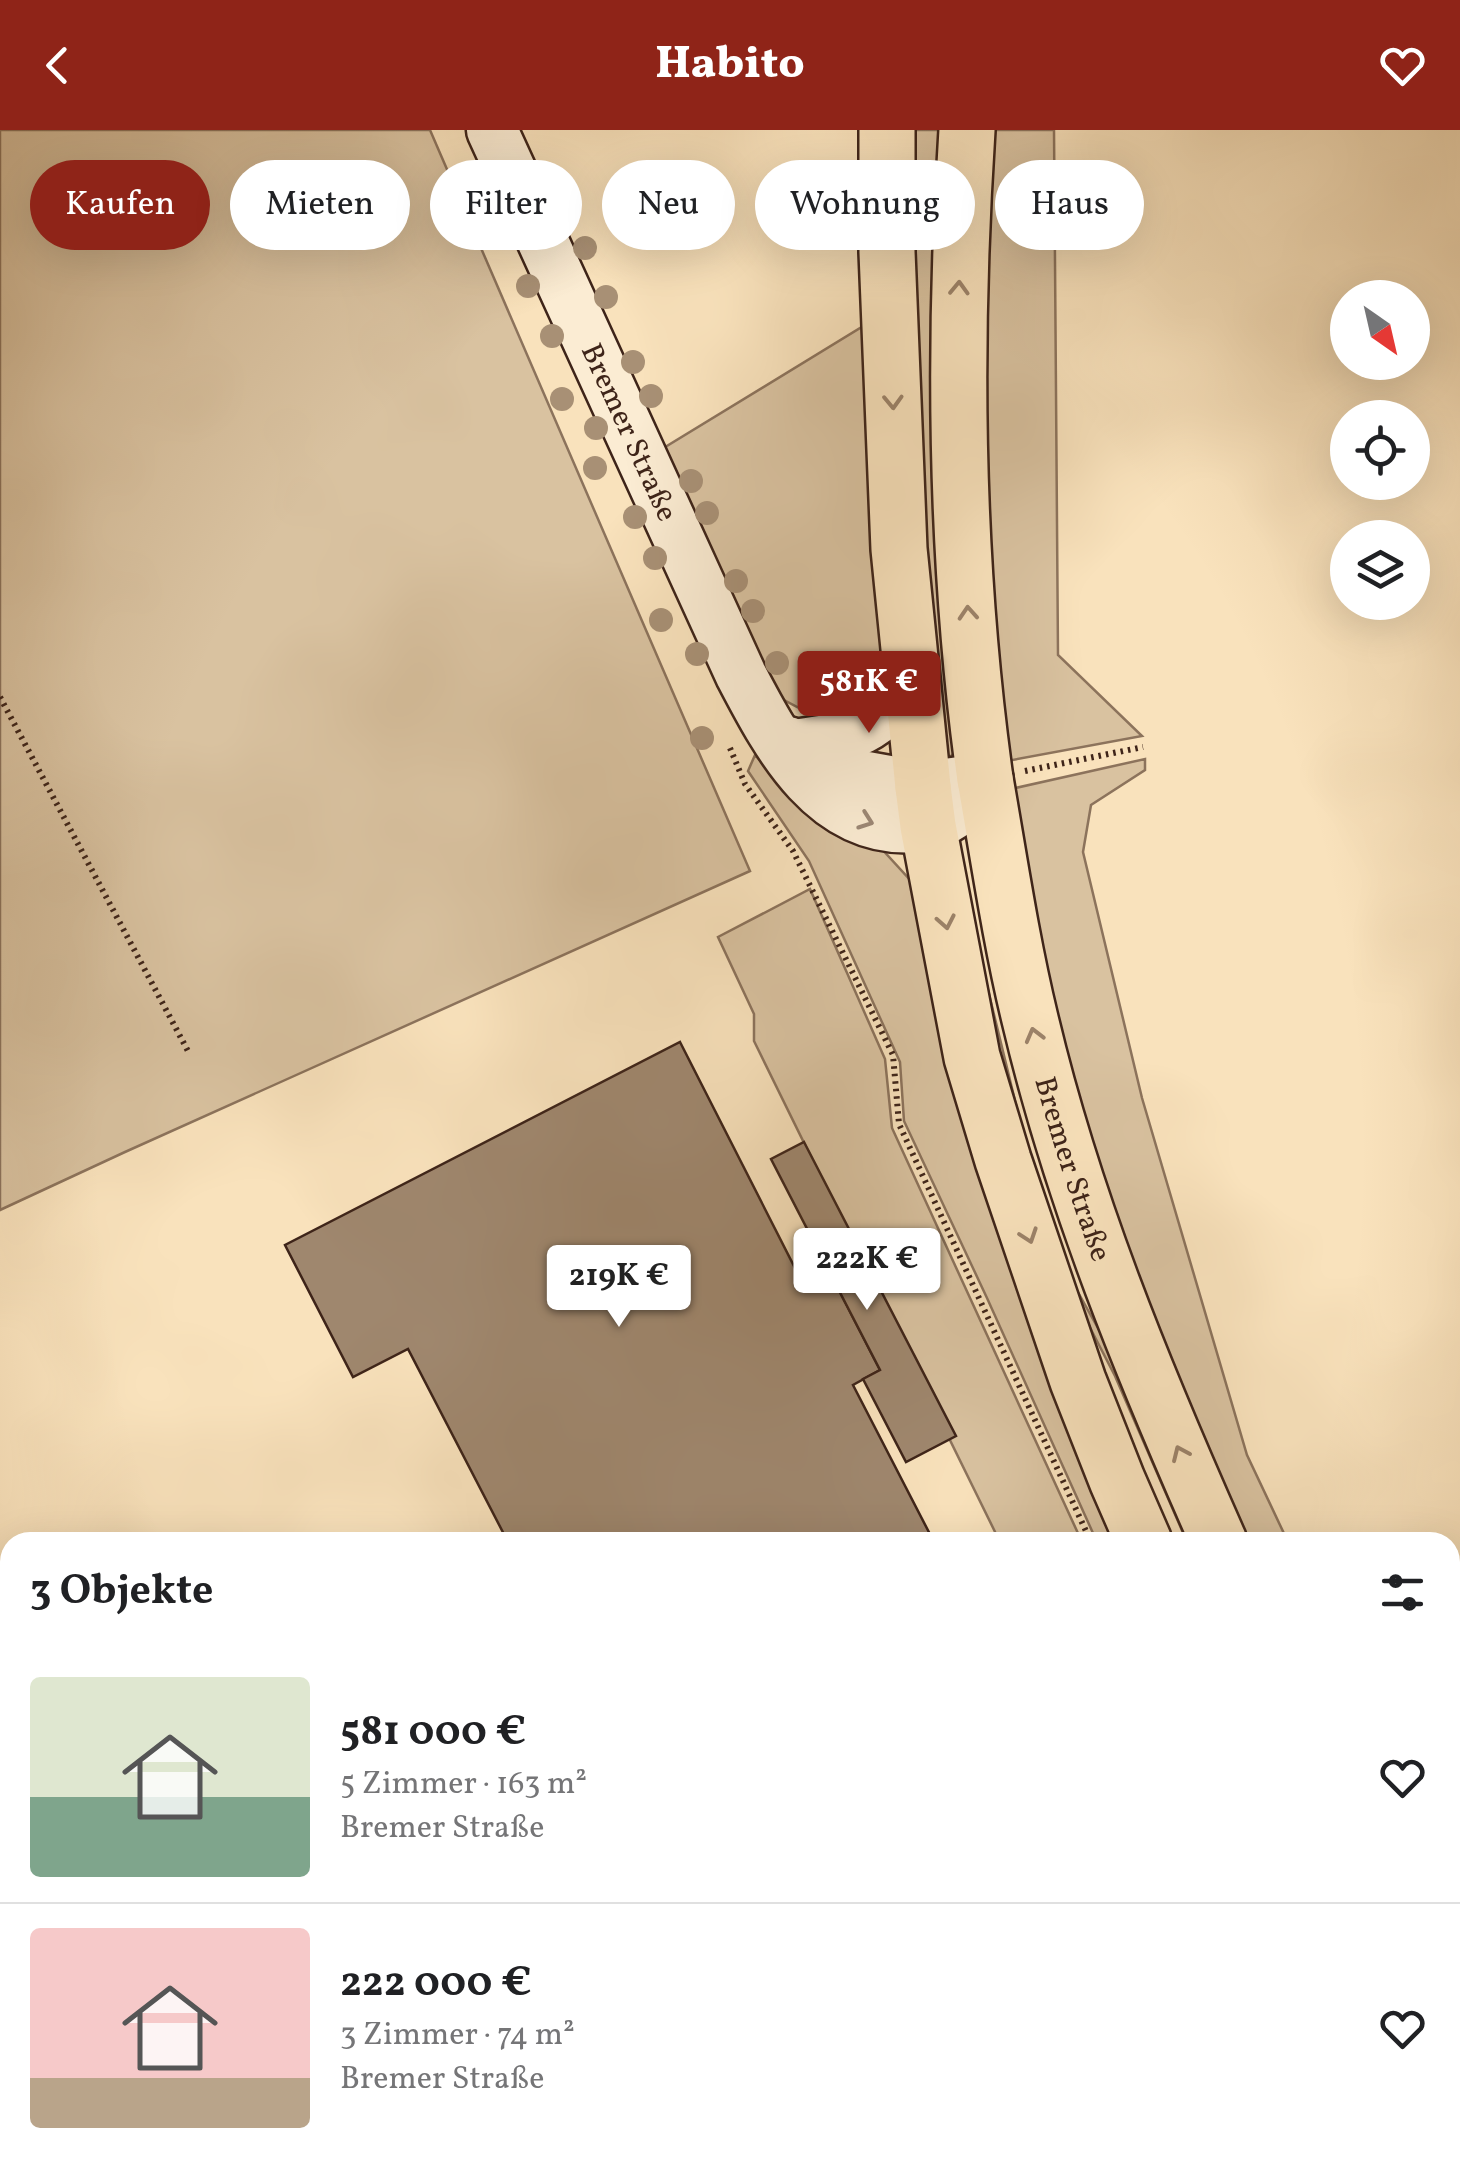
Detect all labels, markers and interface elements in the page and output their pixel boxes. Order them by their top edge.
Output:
text: Habito [655,34,805,97]
icon: back [30,38,85,93]
icon: heart [1375,38,1430,93]
chip: Kaufen [30,160,210,250]
chip: Mieten [230,160,410,250]
chip: Filter [430,160,582,250]
chip: Neu [602,160,735,250]
chip: Wohnung [755,160,975,250]
chip: Haus [995,160,1144,250]
one-way arrow [949,280,970,296]
north arrow [1330,280,1430,380]
map controls [1330,280,1430,620]
street label: Bremer Straße [569,337,687,529]
one-way arrow [883,395,904,411]
button: locate [1330,400,1430,500]
button: layers [1330,520,1430,620]
one-way arrow [958,604,979,620]
pin: 581K € [788,651,950,736]
text: 581K € [820,661,918,705]
one-way arrow [857,809,874,830]
one-way arrow [935,913,956,930]
one-way arrow [1025,1027,1046,1044]
street label: Bremer Straße [1023,1072,1121,1267]
one-way arrow [1017,1226,1037,1243]
pin: 222K € [786,1228,948,1313]
text: 222K € [815,1238,919,1282]
pin: 219K € [538,1245,700,1330]
text: 219K € [569,1255,669,1299]
one-way arrow [1172,1445,1192,1463]
text: 3 Objekte [30,1563,213,1622]
icon: filters [1375,1565,1430,1620]
text: 581 000 € [340,1704,526,1763]
icon: home [110,1717,230,1837]
icon: heart [1375,1750,1430,1805]
text: 5 Zimmer · 163 m² [340,1763,587,1807]
text: Bremer Straße [340,1807,544,1851]
text: 222 000 € [340,1955,532,2014]
icon: home [110,1968,230,2088]
icon: heart [1375,2001,1430,2056]
text: 3 Zimmer · 74 m² [340,2014,575,2058]
text: Bremer Straße [340,2058,544,2102]

